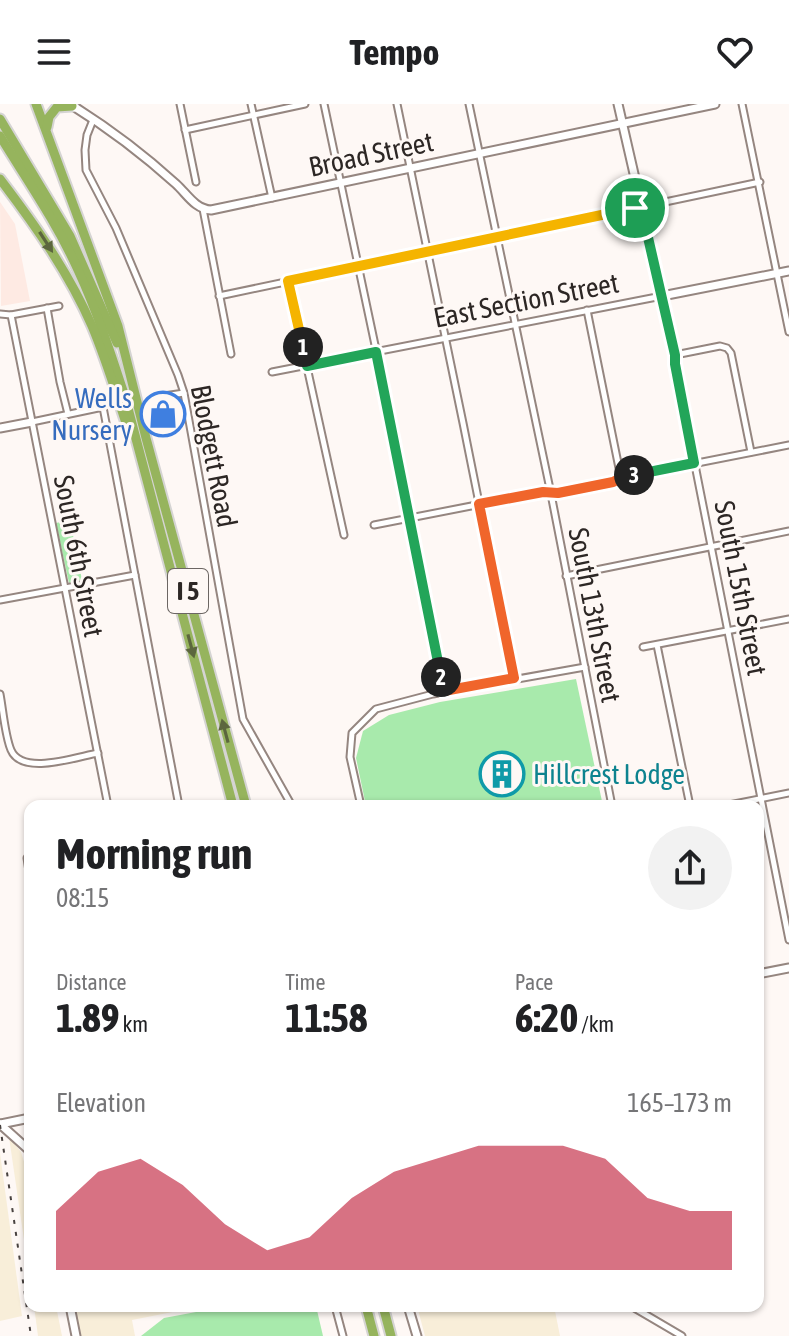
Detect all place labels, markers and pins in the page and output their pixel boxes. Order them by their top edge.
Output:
pin [601,174,669,242]
pin: 1 [283,327,323,367]
place label: Wells Nursery [51,382,132,446]
shop icon: Wells Nursery [139,390,187,438]
pin: 3 [614,455,654,495]
pin: 2 [421,657,461,697]
building icon: Hillcrest Lodge [478,750,526,798]
place label: Hillcrest Lodge [533,758,685,790]

